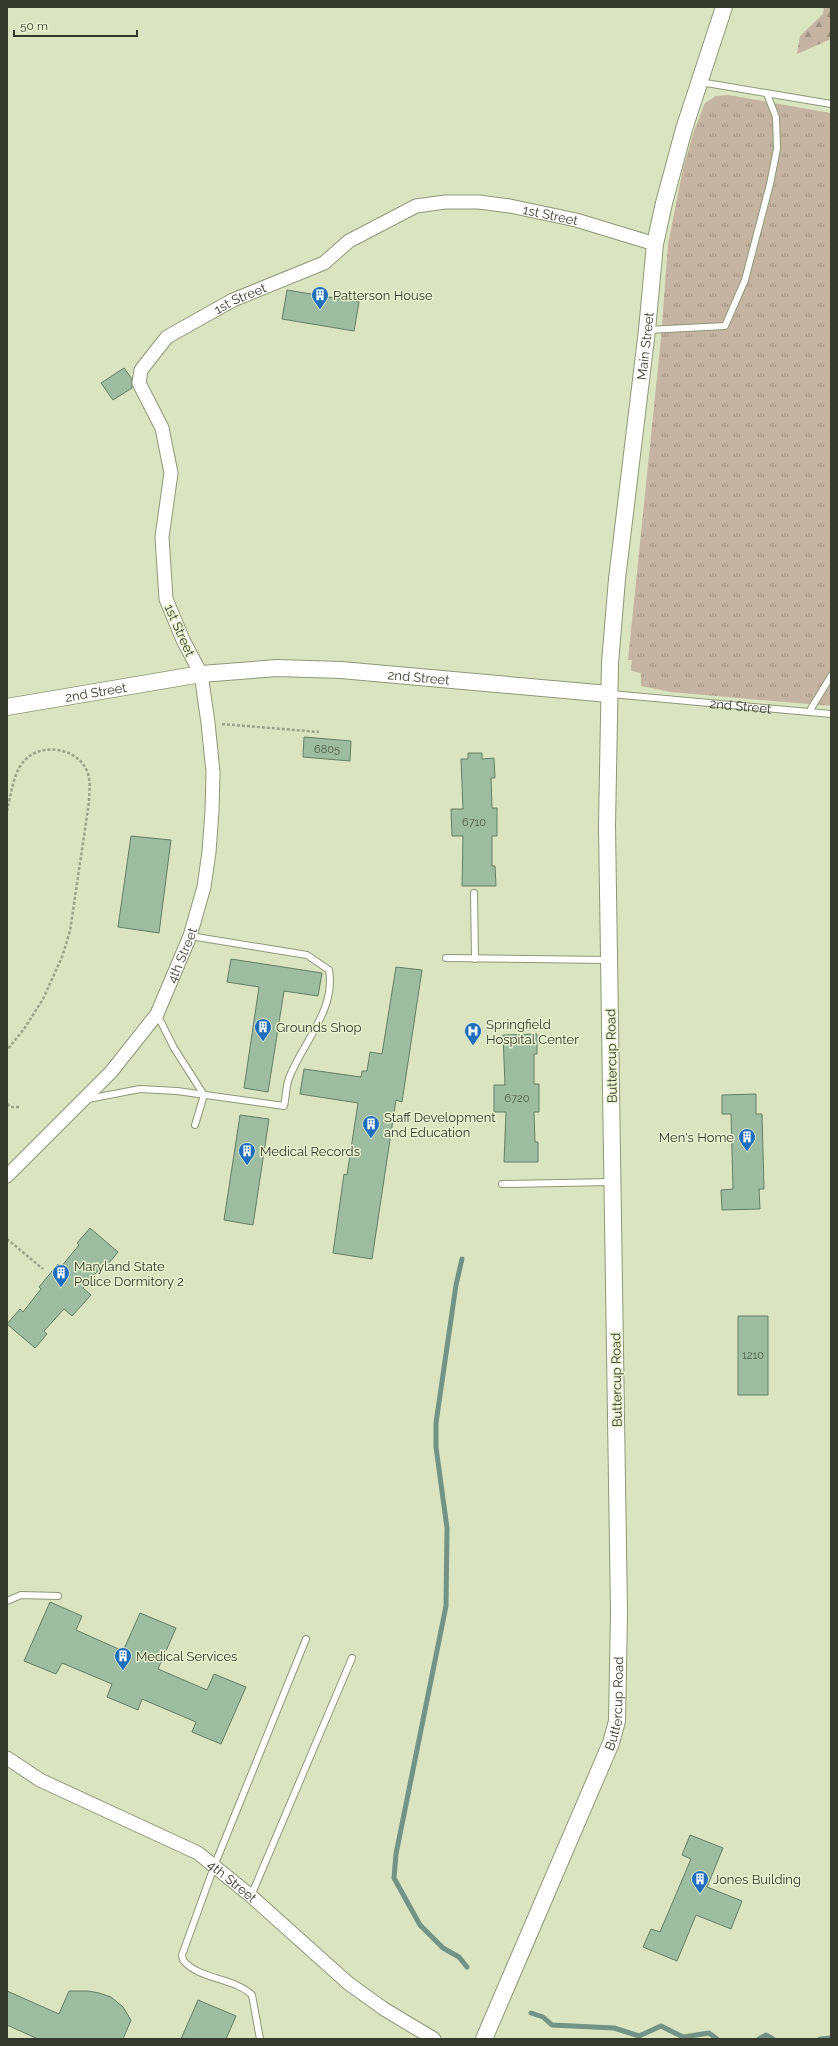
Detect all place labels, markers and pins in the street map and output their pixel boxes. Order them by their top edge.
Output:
building icon: Patterson House [310,285,330,310]
place label: Patterson House [333,288,433,303]
building icon: Grounds Shop [253,1017,273,1042]
place label: Springfield Hospital Center [486,1017,579,1047]
place label: Grounds Shop [276,1020,362,1035]
hospital icon: Springfield Hospital Center [463,1021,483,1046]
place label: Staff Development and Education [384,1110,496,1140]
building icon: Staff Development and Education [361,1114,381,1139]
building icon: Men's Home [737,1127,757,1152]
place label: Men's Home [659,1130,734,1145]
building icon: Medical Records [237,1141,257,1166]
place label: Medical Records [260,1144,360,1159]
place label: Maryland State Police Dormitory 2 [74,1259,184,1289]
building icon: Maryland State Police Dormitory 2 [51,1263,71,1288]
building icon: Medical Services [113,1646,133,1671]
place label: Medical Services [136,1649,237,1664]
building icon: Jones Building [690,1869,710,1894]
place label: Jones Building [713,1872,801,1887]

